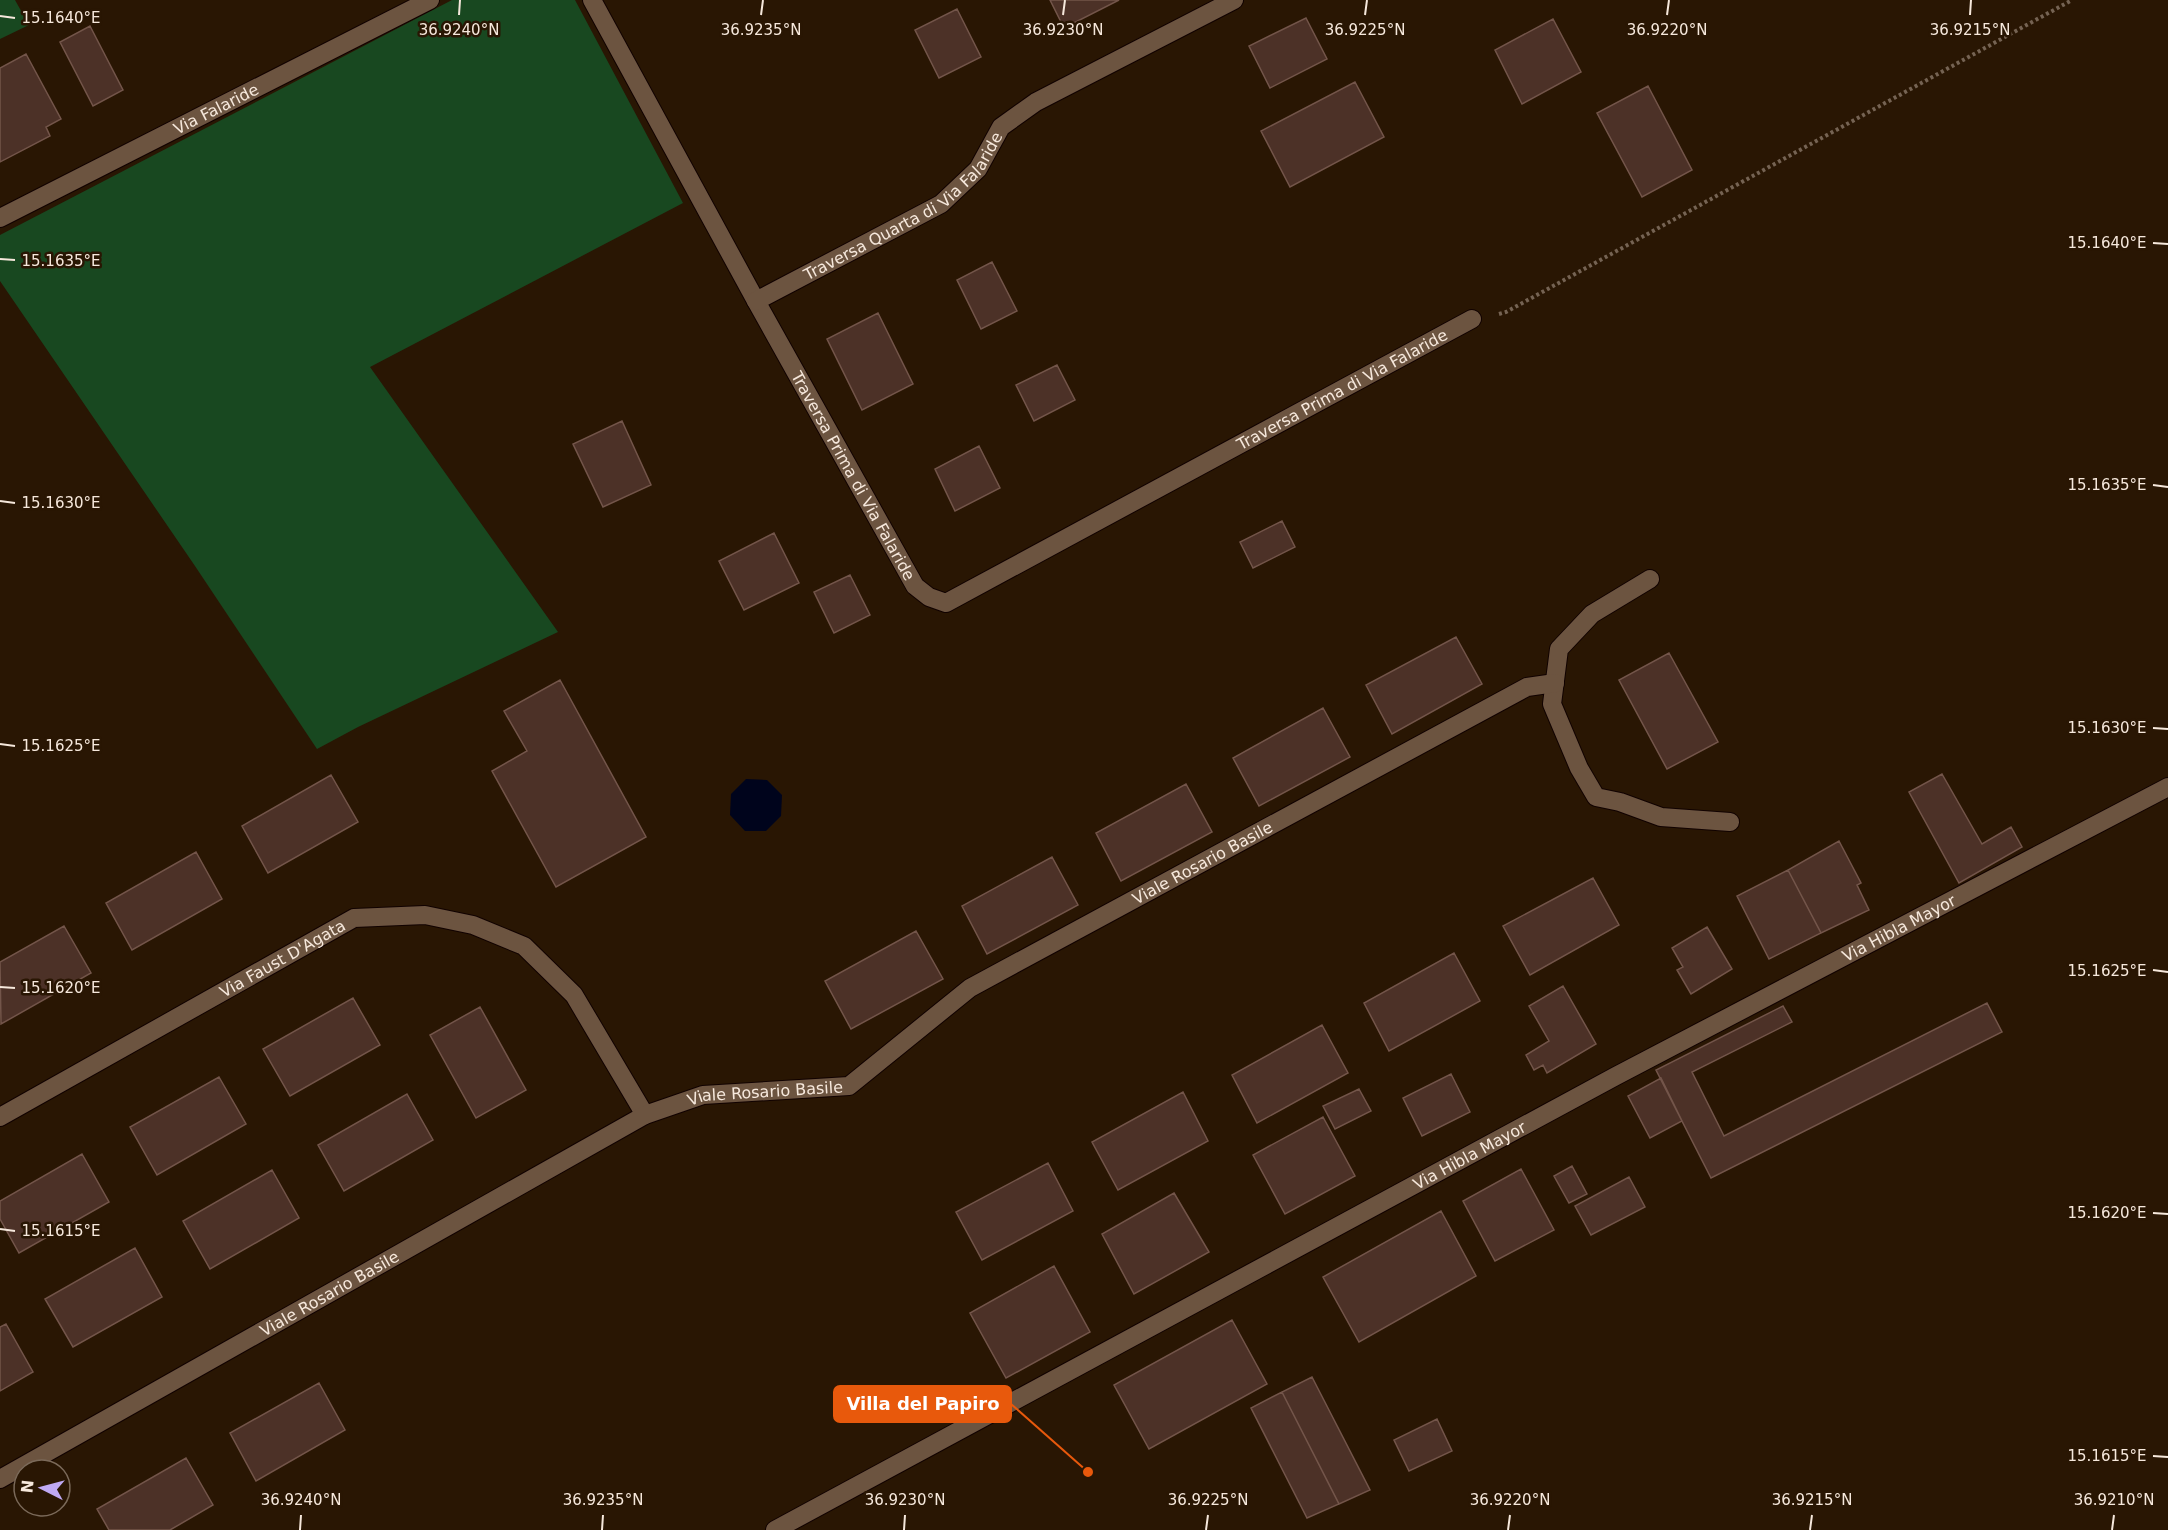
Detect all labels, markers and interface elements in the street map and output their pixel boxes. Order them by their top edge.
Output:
text: 15.1640°E [21,9,101,27]
text: 36.9240°N [419,21,499,39]
text: 36.9235°N [721,21,801,39]
text: 36.9230°N [1023,21,1103,39]
text: 36.9225°N [1325,21,1405,39]
text: 36.9220°N [1627,21,1707,39]
text: 36.9215°N [1930,21,2010,39]
street label: Via Falaride [170,79,262,138]
street label: Traversa Quarta di Via Falaride [800,128,1006,284]
text: 15.1640°E [2067,234,2147,252]
text: 15.1635°E [21,252,101,270]
street label: Traversa Prima di Via Falaride [1233,325,1451,454]
street label: Traversa Prima di Via Falaride [787,367,919,584]
text: 15.1635°E [2067,476,2147,494]
text: 15.1630°E [21,494,101,512]
text: 15.1630°E [2067,719,2147,737]
text: 15.1625°E [21,737,101,755]
street label: Viale Rosario Basile [1129,817,1276,908]
street label: Via Hibla Mayor [1839,890,1959,965]
street label: Via Faust D'Agata [216,915,349,1001]
text: 15.1625°E [2067,962,2147,980]
text: 15.1620°E [21,979,101,997]
street label: Viale Rosario Basile [685,1077,844,1109]
street label: Via Hibla Mayor [1410,1117,1529,1193]
text: 15.1620°E [2067,1204,2147,1222]
text: 15.1615°E [21,1222,101,1240]
street label: Viale Rosario Basile [256,1247,402,1340]
callout: Villa del Papiro [834,1386,1011,1422]
text: Villa del Papiro [846,1393,1000,1414]
text: 15.1615°E [2067,1447,2147,1465]
north arrow [12,1458,72,1518]
text: N [17,1479,38,1494]
text: 36.9240°N [261,1491,341,1509]
text: 36.9235°N [563,1491,643,1509]
text: 36.9230°N [865,1491,945,1509]
text: 36.9225°N [1168,1491,1248,1509]
text: 36.9220°N [1470,1491,1550,1509]
text: 36.9215°N [1772,1491,1852,1509]
text: 36.9210°N [2074,1491,2154,1509]

